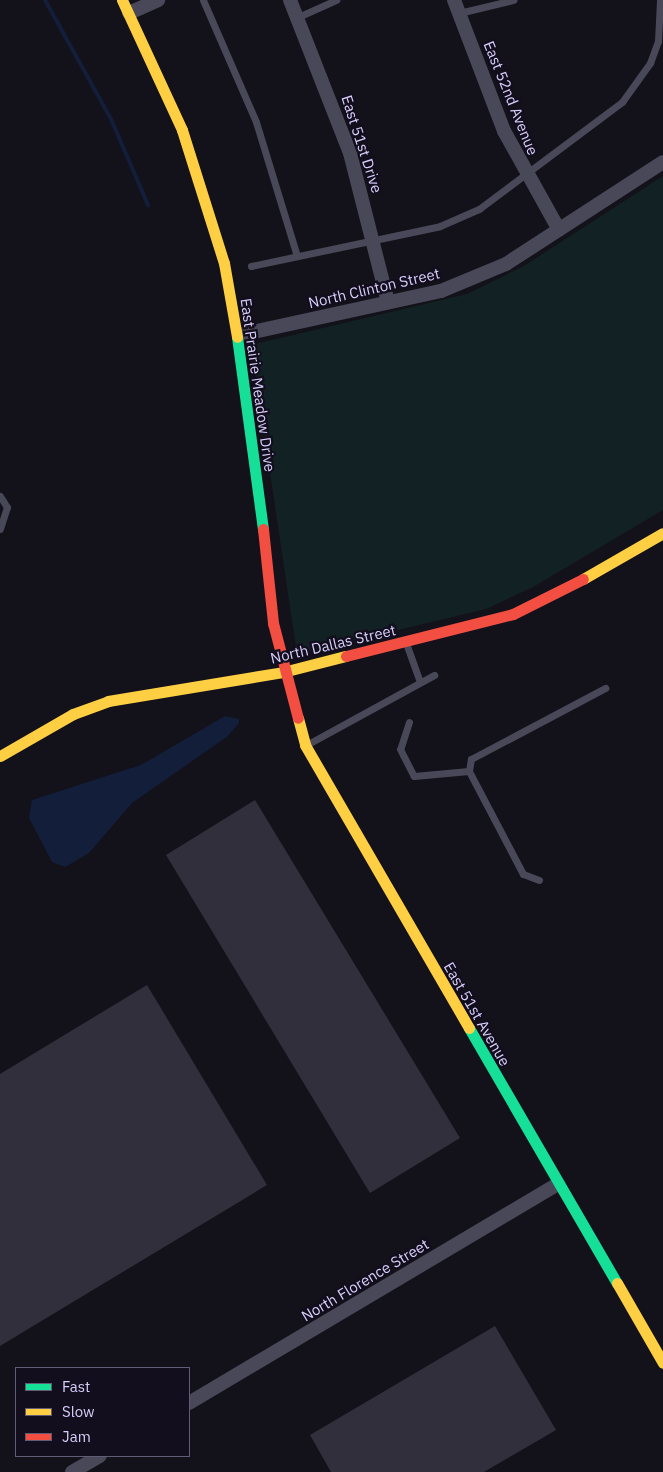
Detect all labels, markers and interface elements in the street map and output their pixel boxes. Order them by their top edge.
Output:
street label: East 52nd Avenue [480,38,542,158]
street label: East 51st Drive [338,93,386,195]
street label: North Clinton Street [307,264,441,312]
street label: East Prairie Meadow Drive [237,297,279,473]
street label: North Dallas Street [269,621,397,667]
street label: East 51st Avenue [440,959,514,1069]
street label: North Florence Street [298,1235,432,1325]
legend [15,1367,190,1457]
text: Fast [62,1377,90,1396]
text: Slow [62,1402,95,1421]
text: Jam [62,1427,91,1446]

